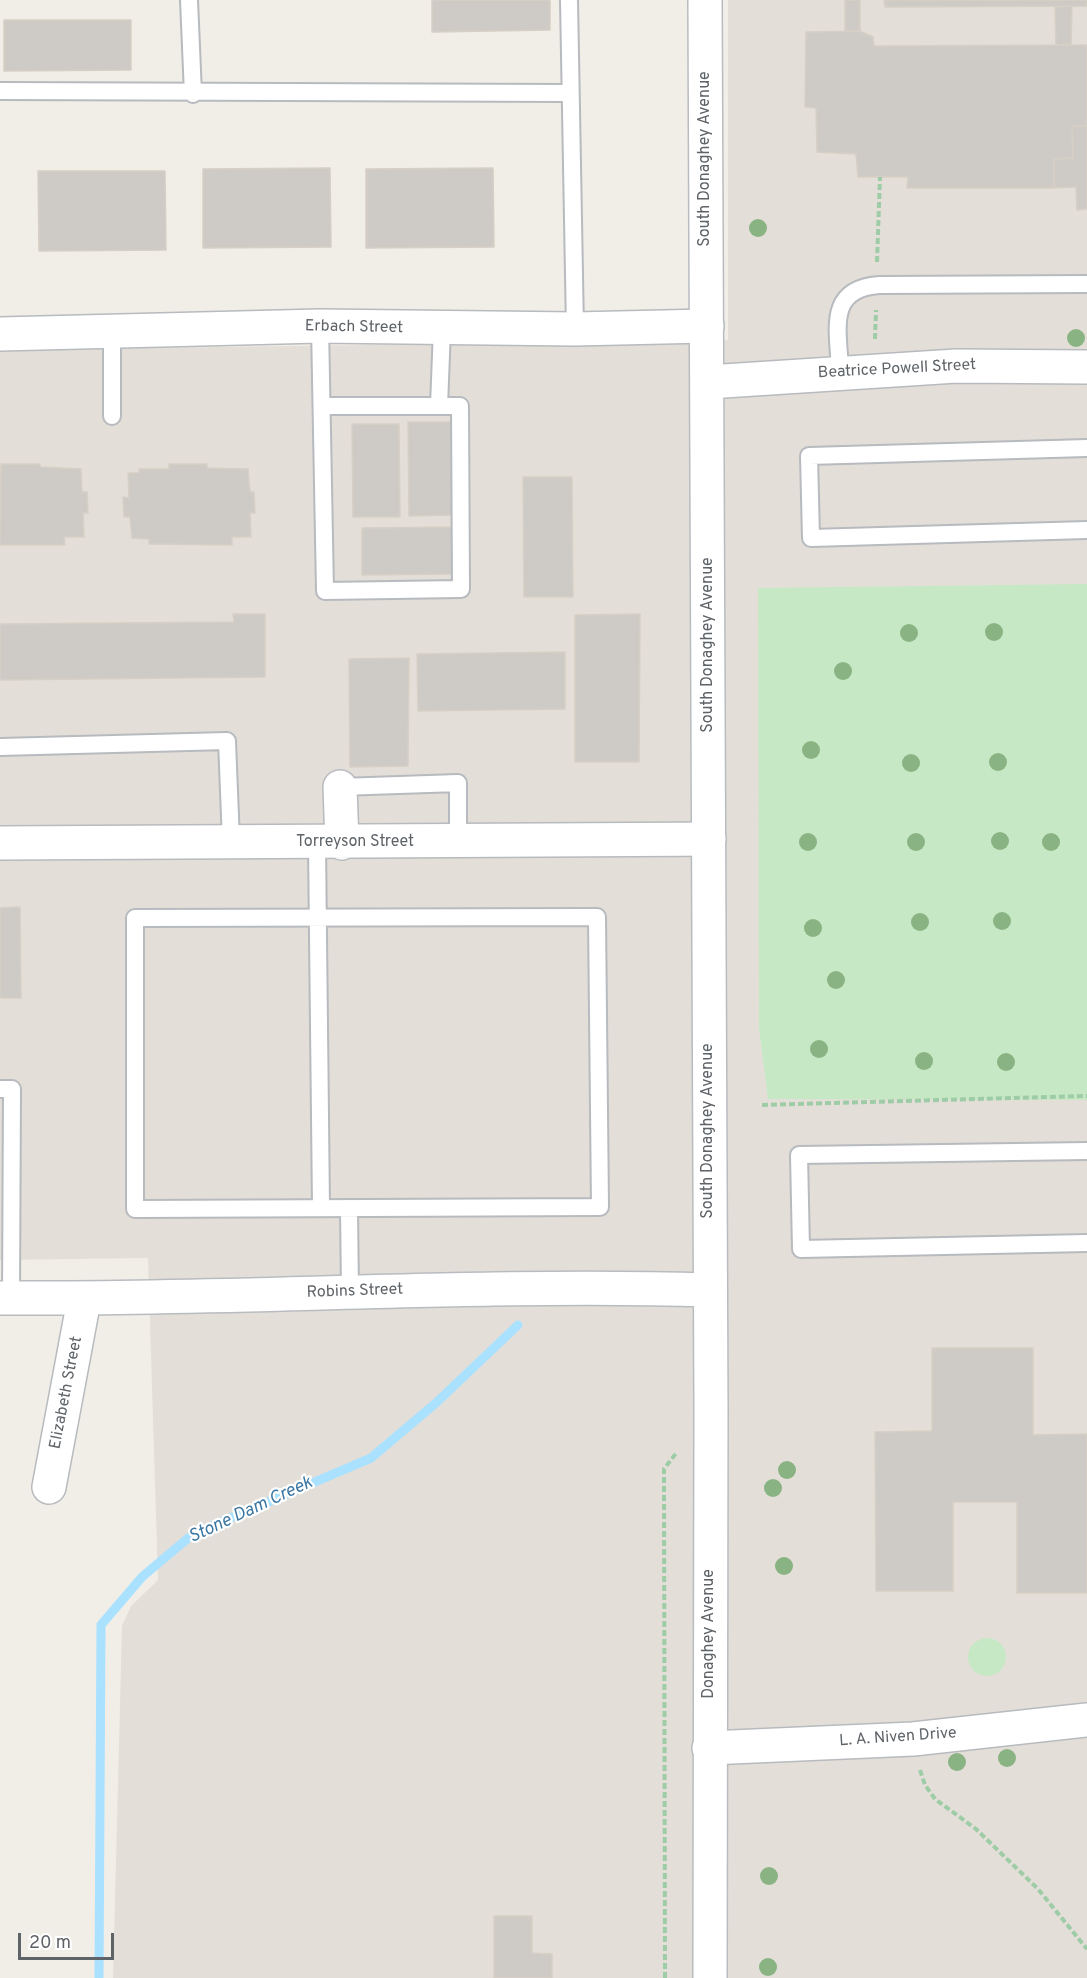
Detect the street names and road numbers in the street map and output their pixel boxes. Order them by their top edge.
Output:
street label: South Donaghey Avenue [696,71,716,247]
street label: Erbach Street [305,318,403,338]
street label: Beatrice Powell Street [817,356,977,384]
street label: South Donaghey Avenue [699,557,719,733]
street label: Torreyson Street [296,833,414,853]
street label: South Donaghey Avenue [699,1043,719,1219]
street label: Robins Street [306,1281,404,1303]
street label: Elizabeth Street [47,1335,87,1451]
street label: Donaghey Avenue [700,1569,720,1699]
street label: L. A. Niven Drive [839,1724,957,1752]

